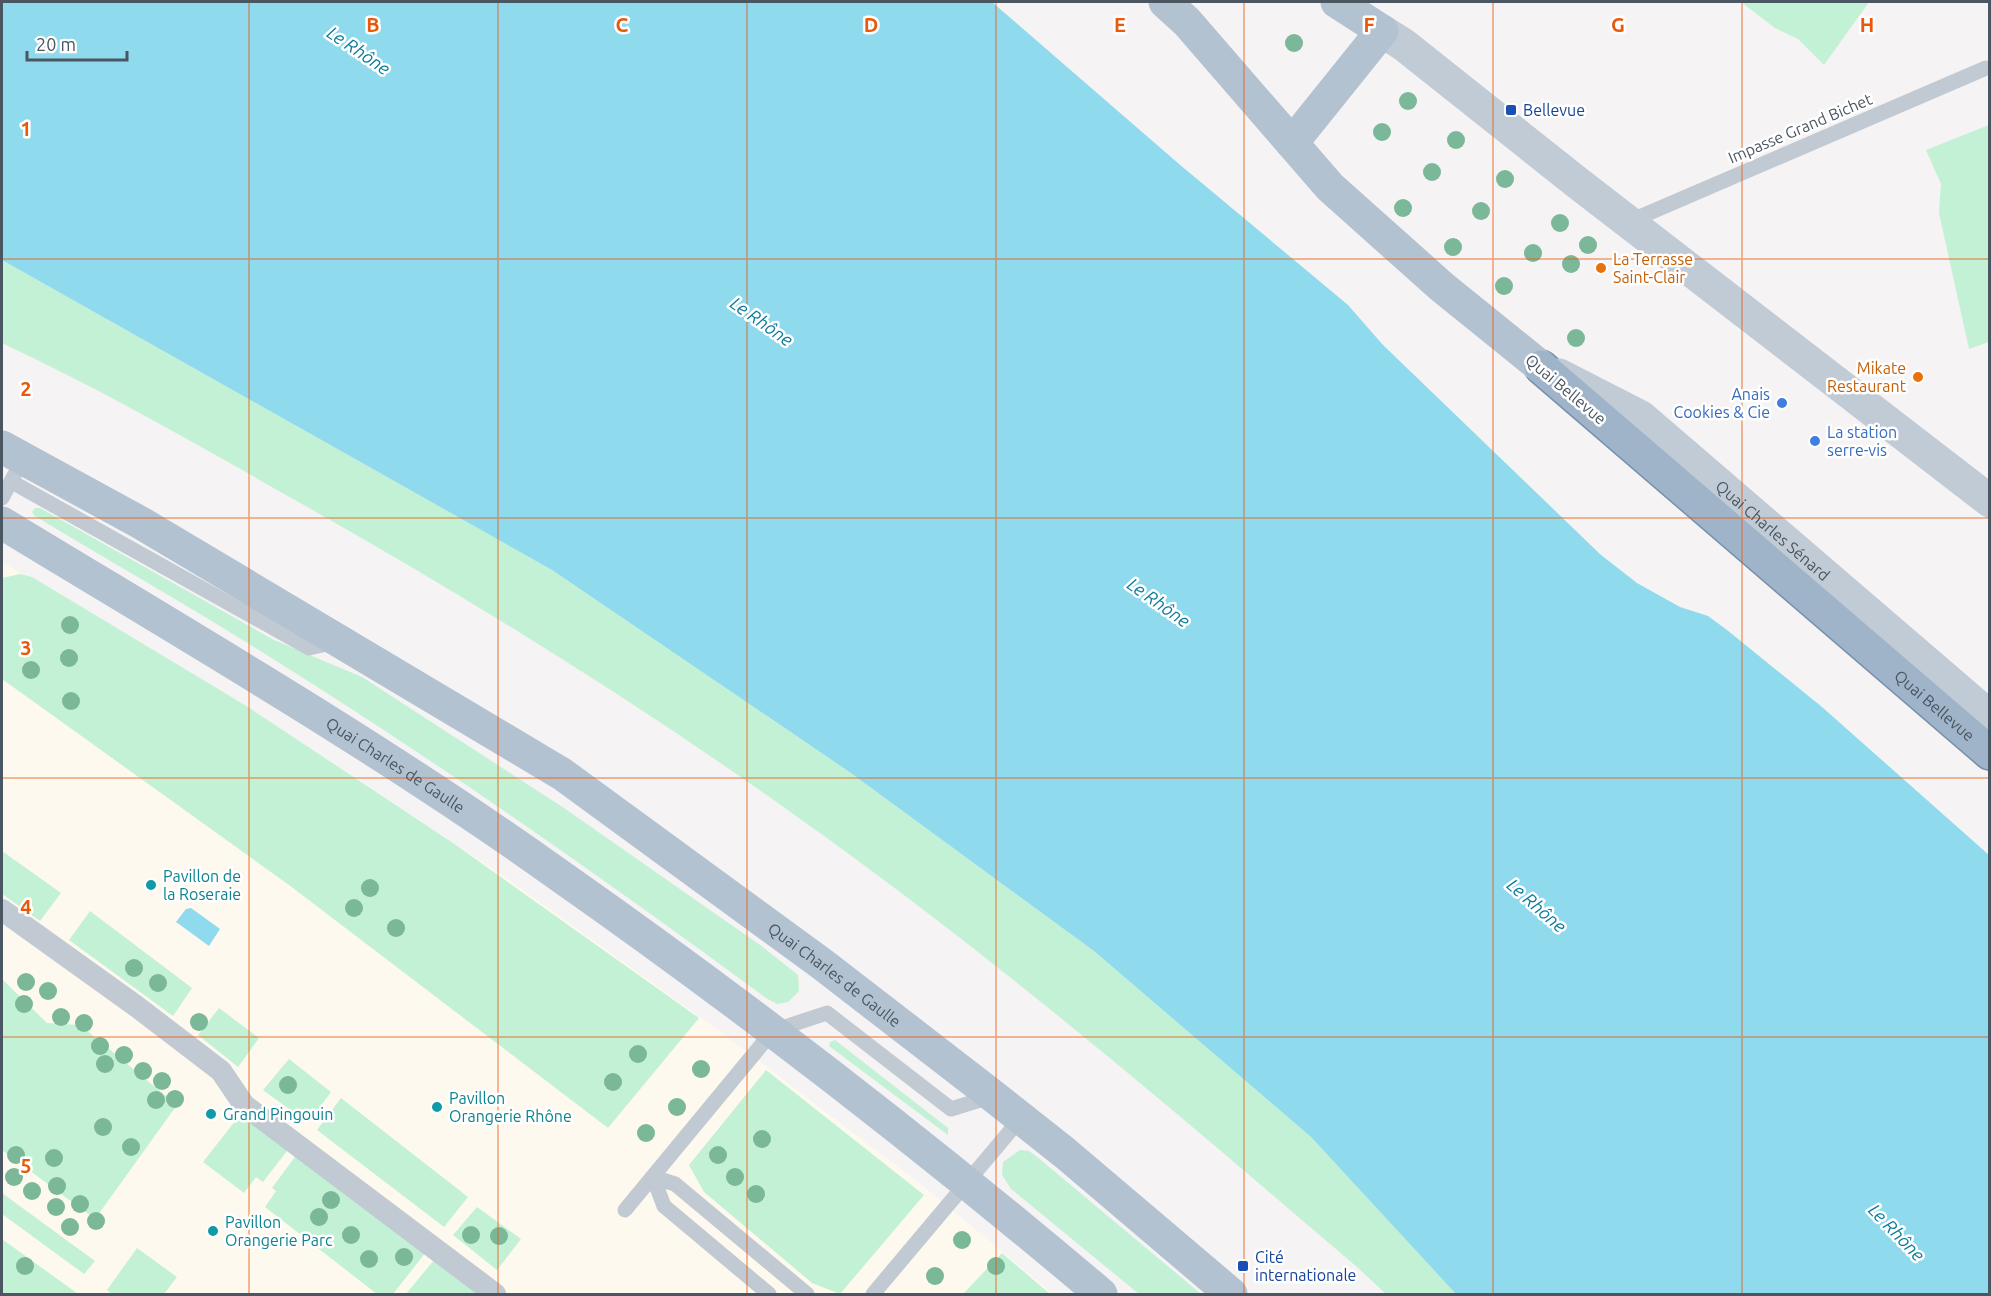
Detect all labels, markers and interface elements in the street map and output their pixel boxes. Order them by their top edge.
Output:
text: B [366,13,380,36]
text: C [616,13,629,36]
text: D [864,13,878,36]
text: E [1114,13,1126,36]
text: F [1363,13,1375,36]
text: G [1611,13,1625,36]
text: H [1860,13,1874,36]
water label: Le Rhône [324,22,394,78]
scale bar [27,24,128,62]
text: 20 m [36,34,76,54]
street label: Impasse Grand Bichet [1725,89,1875,167]
place label: Bellevue [1523,101,1585,119]
marker: Bellevue [1504,103,1518,117]
text: 1 [20,117,32,140]
place label: La Terrasse Saint-Clair [1613,250,1693,286]
marker: La Terrasse Saint-Clair [1594,261,1608,275]
water label: Le Rhône [727,292,797,350]
street label: Quai Bellevue [1522,350,1610,428]
place label: Mikate Restaurant [1827,359,1907,395]
marker: Mikate Restaurant [1911,370,1925,384]
text: 2 [20,377,32,400]
place label: Anais Cookies & Cie [1673,385,1770,421]
marker: Anais Cookies & Cie [1775,396,1789,410]
place label: La station serre-vis [1827,423,1897,459]
marker: La station serre-vis [1808,434,1822,448]
street label: Quai Charles Sénard [1712,476,1833,584]
water label: Le Rhône [1124,573,1194,631]
text: 3 [20,636,32,659]
street label: Quai Bellevue [1891,666,1978,745]
street label: Quai Charles de Gaulle [323,714,468,816]
place label: Pavillon de la Roseraie [163,867,241,903]
water label: Le Rhône [1504,874,1570,936]
marker: Pavillon de la Roseraie [144,878,158,892]
text: 4 [20,895,32,918]
street label: Quai Charles de Gaulle [765,919,904,1030]
place label: Pavillon Orangerie Rhône [449,1089,572,1125]
marker: Pavillon Orangerie Rhône [430,1100,444,1114]
place label: Grand Pingouin [223,1105,333,1123]
marker: Grand Pingouin [204,1107,218,1121]
text: 5 [20,1154,32,1177]
water label: Le Rhône [1865,1199,1929,1265]
place label: Pavillon Orangerie Parc [225,1213,333,1249]
marker: Pavillon Orangerie Parc [206,1224,220,1238]
place label: Cité internationale [1255,1248,1356,1284]
marker: Cité internationale [1236,1259,1250,1273]

